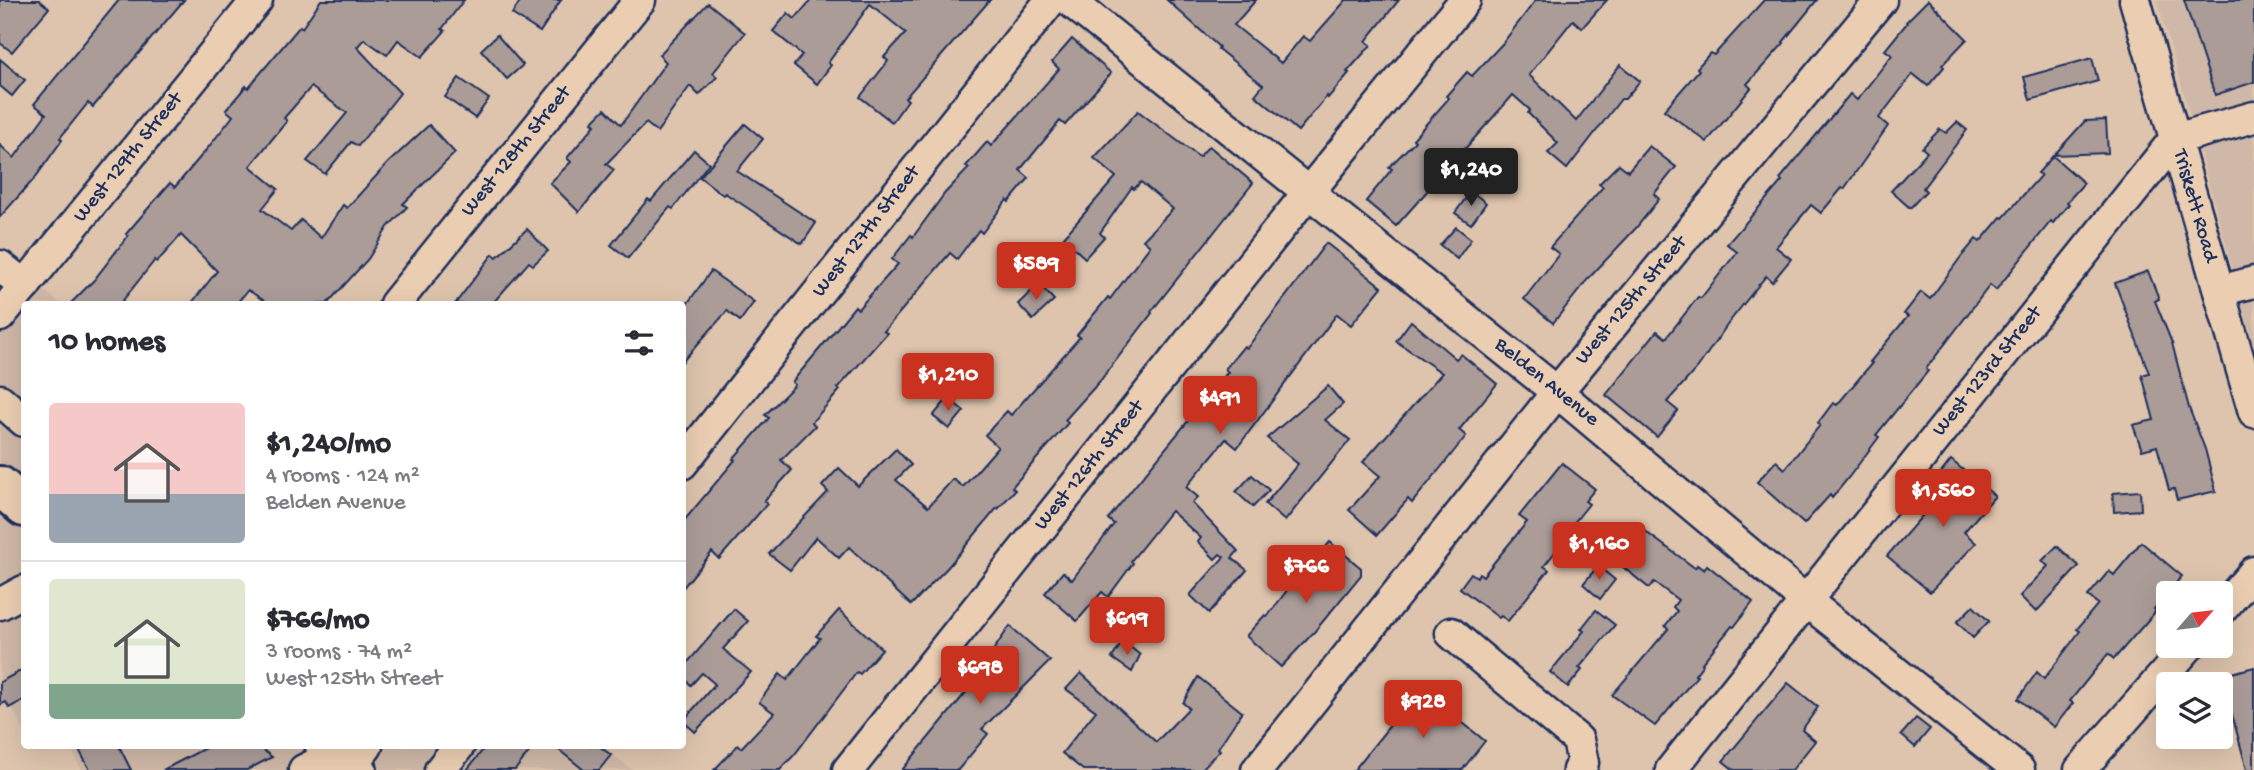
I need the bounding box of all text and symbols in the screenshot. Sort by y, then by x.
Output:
street label: West 128th Street [457,80,579,222]
street label: West 129th Street [69,86,191,228]
street label: Triskett Road [2166,146,2222,267]
pin: $1,240 [1414,148,1528,208]
text: $1,240 [1440,157,1502,184]
street label: West 127th Street [808,159,928,303]
street label: West 125th Street [1571,230,1695,371]
pin: $589 [995,243,1077,302]
text: $589 [1013,251,1059,278]
street label: West 123rd Street [1928,300,2050,442]
icon: filters [620,324,658,362]
text: 10 homes [49,326,165,361]
street label: Belden Avenue [1488,333,1604,434]
pin: $1,210 [891,354,1005,413]
text: $1,210 [918,362,978,389]
pin: $491 [1179,376,1261,436]
text: $491 [1199,385,1241,412]
street label: West 126th Street [1030,394,1152,536]
text: $1,240/mo [266,428,391,463]
icon: home [105,431,189,515]
text: 4 rooms · 124 m² [266,463,420,490]
pin: $1,560 [1886,470,2000,529]
text: $1,560 [1911,478,1975,505]
text: Belden Avenue [266,490,406,517]
pin: $1,160 [1542,522,1656,582]
text: $1,160 [1569,531,1629,558]
pin: $766 [1265,546,1347,605]
text: $766 [1283,554,1329,581]
north arrow [2156,581,2233,658]
map controls [2156,581,2233,749]
pin: $619 [1086,598,1168,657]
text: $766/mo [266,604,370,639]
text: $619 [1106,606,1148,633]
icon: home [105,607,189,691]
text: 3 rooms · 74 m² [266,639,412,666]
pin: $698 [939,646,1021,706]
text: $698 [957,655,1003,682]
text: West 125th Street [266,666,442,693]
button: layers [2156,672,2233,749]
pin: $928 [1382,680,1464,740]
text: $928 [1400,689,1446,716]

